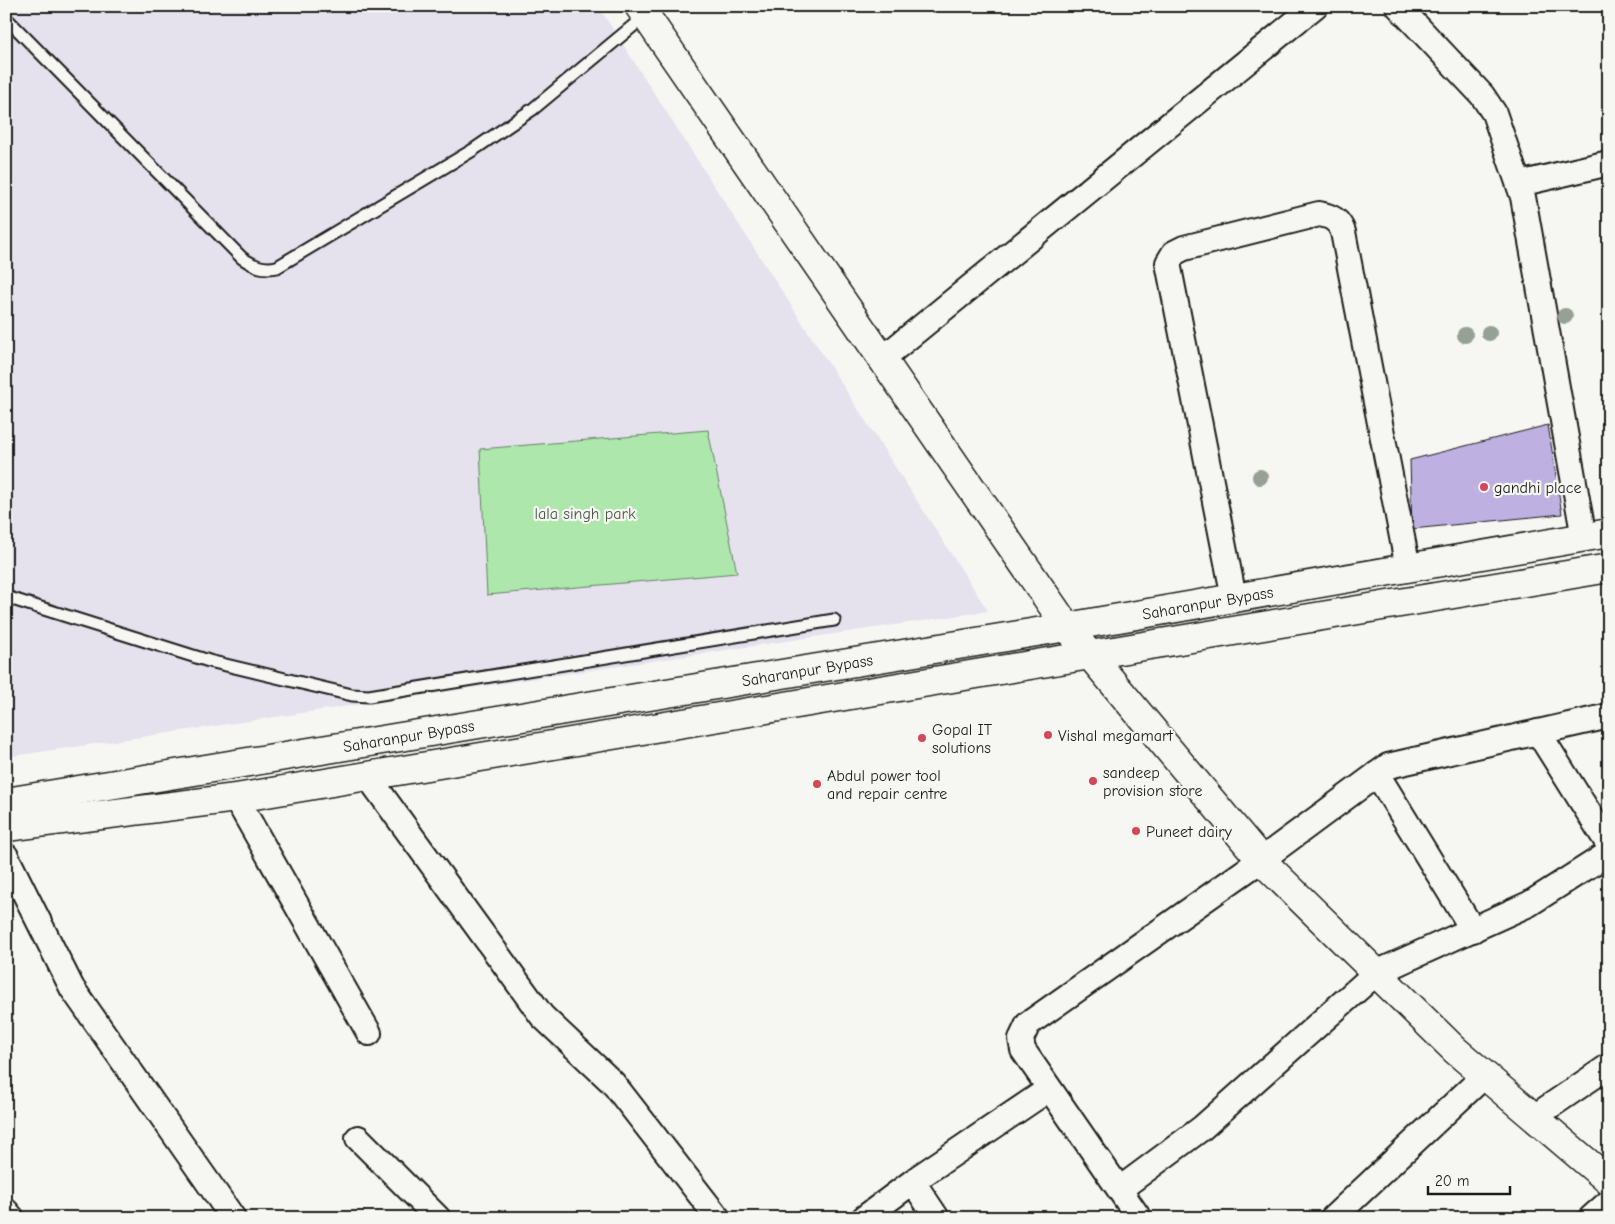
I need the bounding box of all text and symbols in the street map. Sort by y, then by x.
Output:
place label: gandhi place [1494,479,1582,497]
marker: gandhi place [1478,481,1490,493]
park label: lala singh park [534,505,636,523]
street label: Saharanpur Bypass [1141,583,1275,624]
street label: Saharanpur Bypass [740,651,875,691]
street label: Saharanpur Bypass [342,717,476,756]
place label: Gopal IT solutions [932,721,993,757]
place label: Vishal megamart [1058,727,1173,745]
marker: Vishal megamart [1042,729,1054,741]
marker: Gopal IT solutions [916,732,928,744]
place label: sandeep provision store [1103,764,1202,800]
place label: Abdul power tool and repair centre [827,767,947,803]
marker: sandeep provision store [1087,775,1099,787]
marker: Abdul power tool and repair centre [811,778,823,790]
place label: Puneet dairy [1146,823,1233,841]
marker: Puneet dairy [1130,825,1142,837]
scale bar [1428,1164,1510,1196]
text: 20 m [1435,1172,1469,1190]

